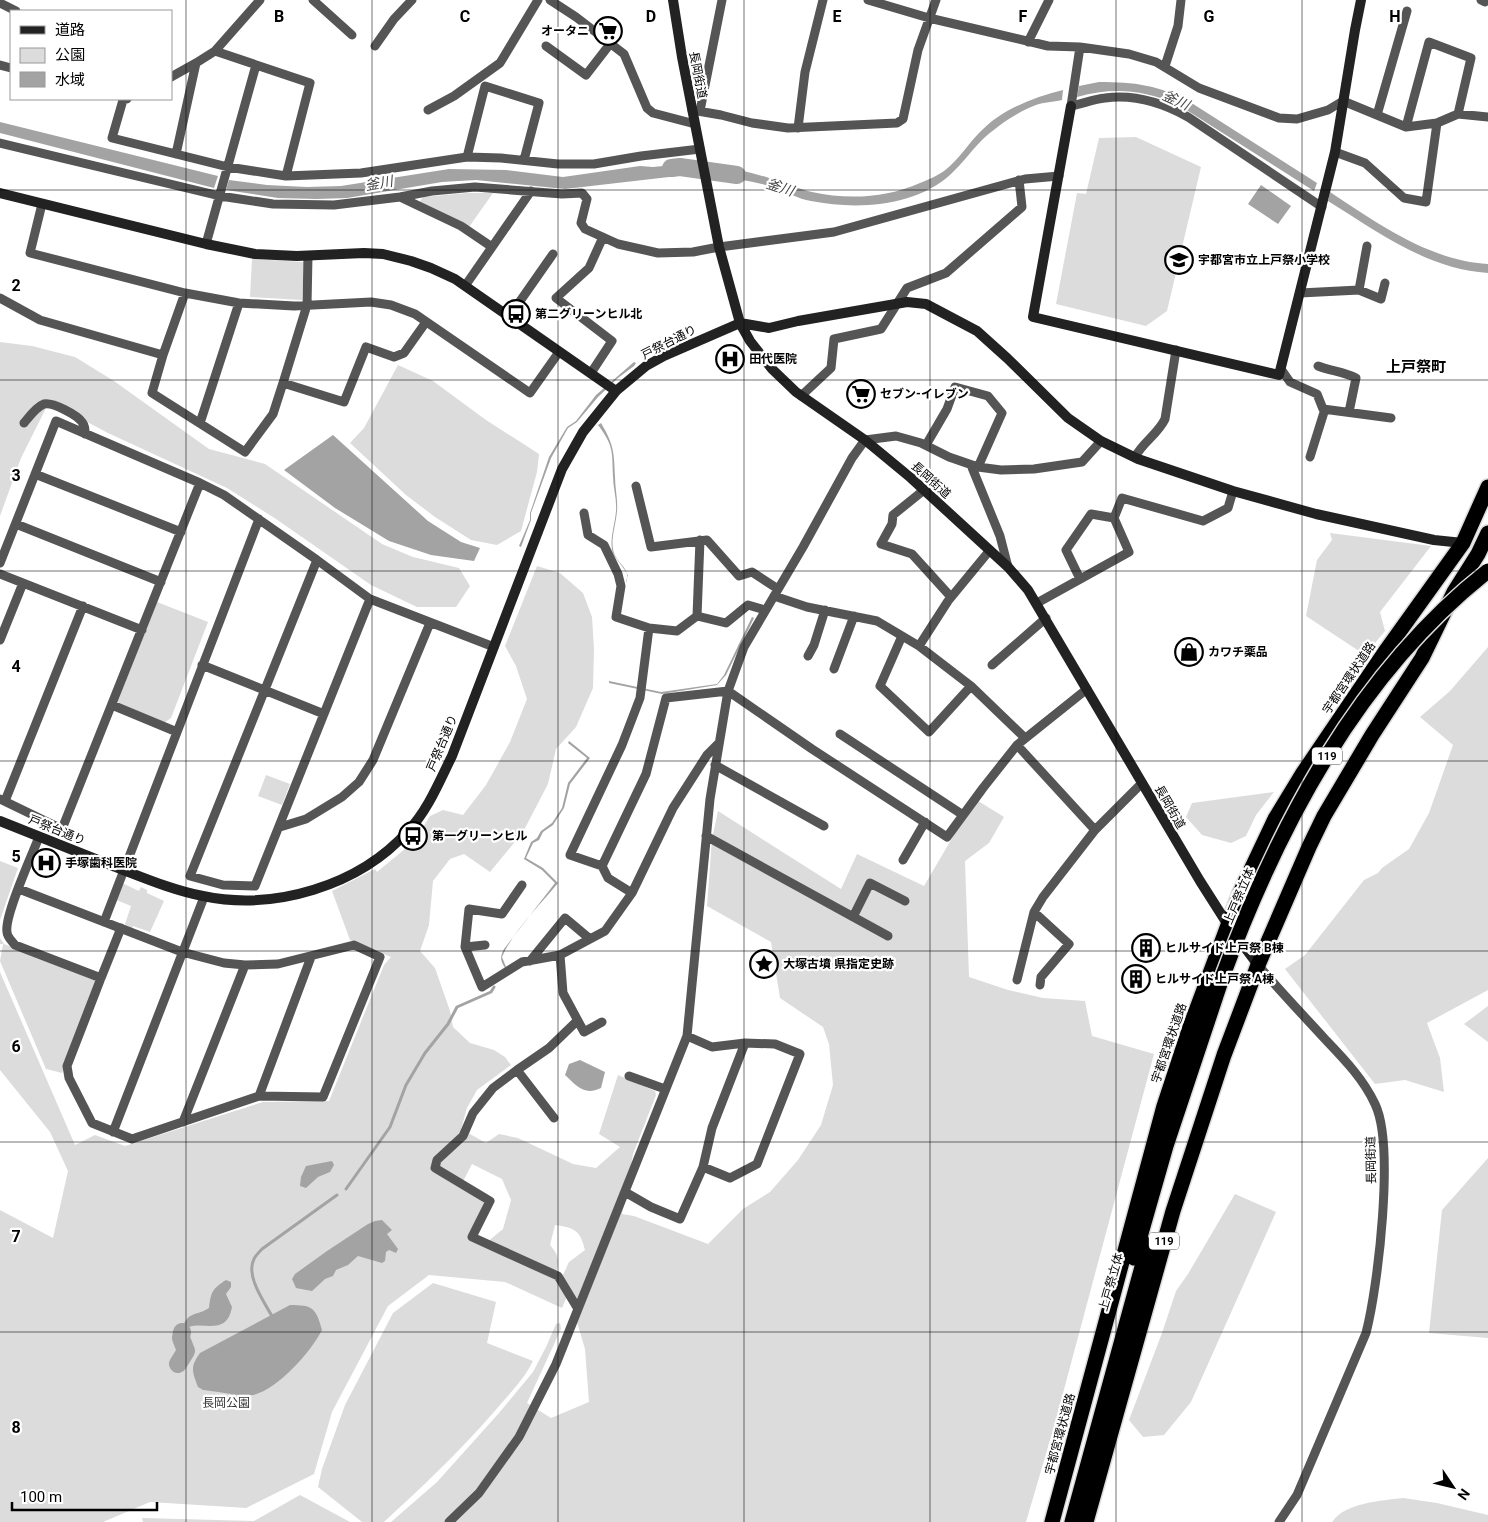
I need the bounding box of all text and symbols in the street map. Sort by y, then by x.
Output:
text: B [274,7,284,26]
text: C [460,7,470,26]
text: D [646,7,656,26]
text: E [833,7,842,26]
text: F [1019,7,1028,26]
text: G [1204,7,1215,26]
text: H [1389,7,1401,26]
legend [10,10,172,100]
supermarket icon: オータニ [593,16,623,46]
text: 道路 [55,21,85,39]
place label: オータニ [541,24,589,38]
text: 公園 [55,46,85,64]
street label: 長岡街道 [687,50,709,100]
text: 水域 [55,71,85,89]
water label: 釜川 [1160,87,1194,114]
water label: 釜川 [364,172,396,193]
water label: 釜川 [764,175,798,200]
school or university icon: 宇都宮市立上戸祭小学校 [1164,245,1194,275]
place label: 宇都宮市立上戸祭小学校 [1198,253,1330,267]
text: 2 [11,276,21,295]
bus stop icon: 第二グリーンヒル北 [501,299,531,329]
place label: 第二グリーンヒル北 [535,307,642,321]
street label: 戸祭台通り [639,322,699,362]
hospital icon: 田代医院 [715,344,745,374]
place label: 田代医院 [749,352,797,366]
district label: 上戸祭町 [1386,358,1446,376]
supermarket icon: セブン-イレブン [846,379,876,409]
place label: セブン-イレブン [880,387,969,401]
street label: 長岡街道 [908,459,954,501]
text: 3 [11,466,21,485]
shop icon: カワチ薬品 [1174,637,1204,667]
street label: 宇都宮環状道路 [1320,639,1378,717]
place label: カワチ薬品 [1208,645,1268,659]
text: 4 [11,657,21,676]
street label: 戸祭台通り [424,713,460,773]
road number: 119 [1312,748,1342,764]
street label: 長岡街道 [1152,783,1188,831]
street label: 戸祭台通り [27,812,87,848]
bus stop icon: 第一グリーンヒル [398,821,428,851]
place label: 第一グリーンヒル [432,829,527,843]
text: 5 [11,847,21,866]
hospital icon: 手塚歯科医院 [31,848,61,878]
place label: 手塚歯科医院 [65,856,137,870]
street label: 上戸祭立体 [1221,866,1257,926]
building icon: ヒルサイド上戸祭 B棟 [1131,933,1161,963]
place label: ヒルサイド上戸祭 B棟 [1165,941,1284,955]
place icon: 大塚古墳 県指定史跡 [749,949,779,979]
place label: 大塚古墳 県指定史跡 [783,957,894,971]
building icon: ヒルサイド上戸祭 A棟 [1121,964,1151,994]
place label: ヒルサイド上戸祭 A棟 [1155,972,1274,986]
street label: 宇都宮環状道路 [1149,1001,1189,1085]
text: 6 [11,1037,21,1056]
street label: 長岡街道 [1364,1136,1378,1184]
text: 7 [11,1227,21,1246]
road number: 119 [1149,1232,1179,1250]
street label: 上戸祭立体 [1096,1251,1126,1313]
street label: 宇都宮環状道路 [1042,1392,1078,1476]
park label: 長岡公園 [202,1396,250,1410]
text: 8 [11,1418,21,1437]
north arrow [1428,1462,1478,1512]
scale bar [12,1480,158,1512]
text: N [1454,1486,1473,1503]
text: 100 m [20,1488,62,1506]

